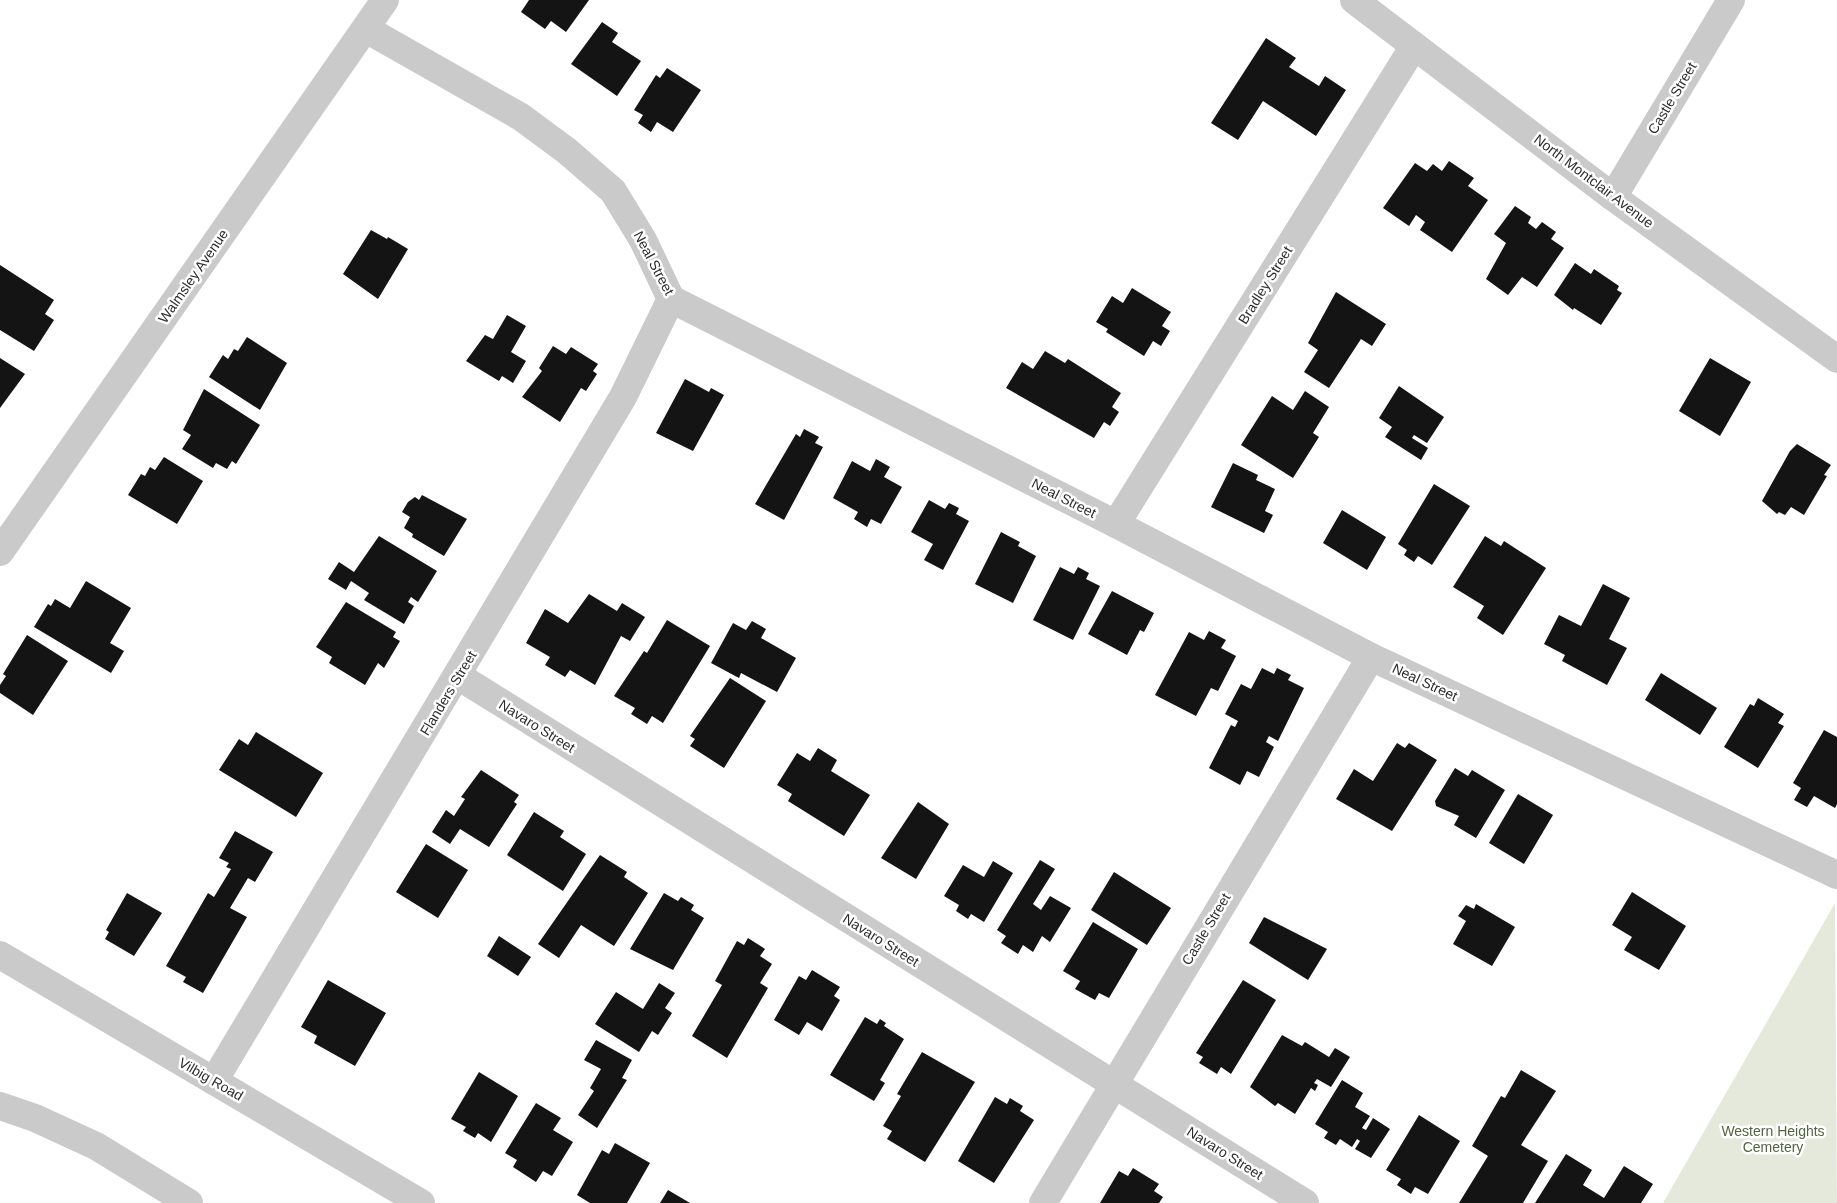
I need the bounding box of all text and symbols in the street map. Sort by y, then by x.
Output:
street label: Castle Street [1644,59,1700,137]
street label: North Montclair Avenue [1531,131,1657,231]
street label: Walmsley Avenue [155,226,231,326]
street label: Neal Street [630,228,678,298]
street label: Bradley Street [1235,243,1295,327]
street label: Neal Street [1029,475,1099,521]
street label: Flanders Street [416,648,480,738]
street label: Neal Street [1390,660,1460,704]
street label: Navaro Street [496,696,578,756]
street label: Castle Street [1178,890,1234,968]
street label: Navaro Street [840,910,922,970]
street label: Vilbig Road [176,1054,246,1104]
street label: Navaro Street [1184,1123,1266,1183]
park label: Western Heights Cemetery [1721,1123,1825,1155]

